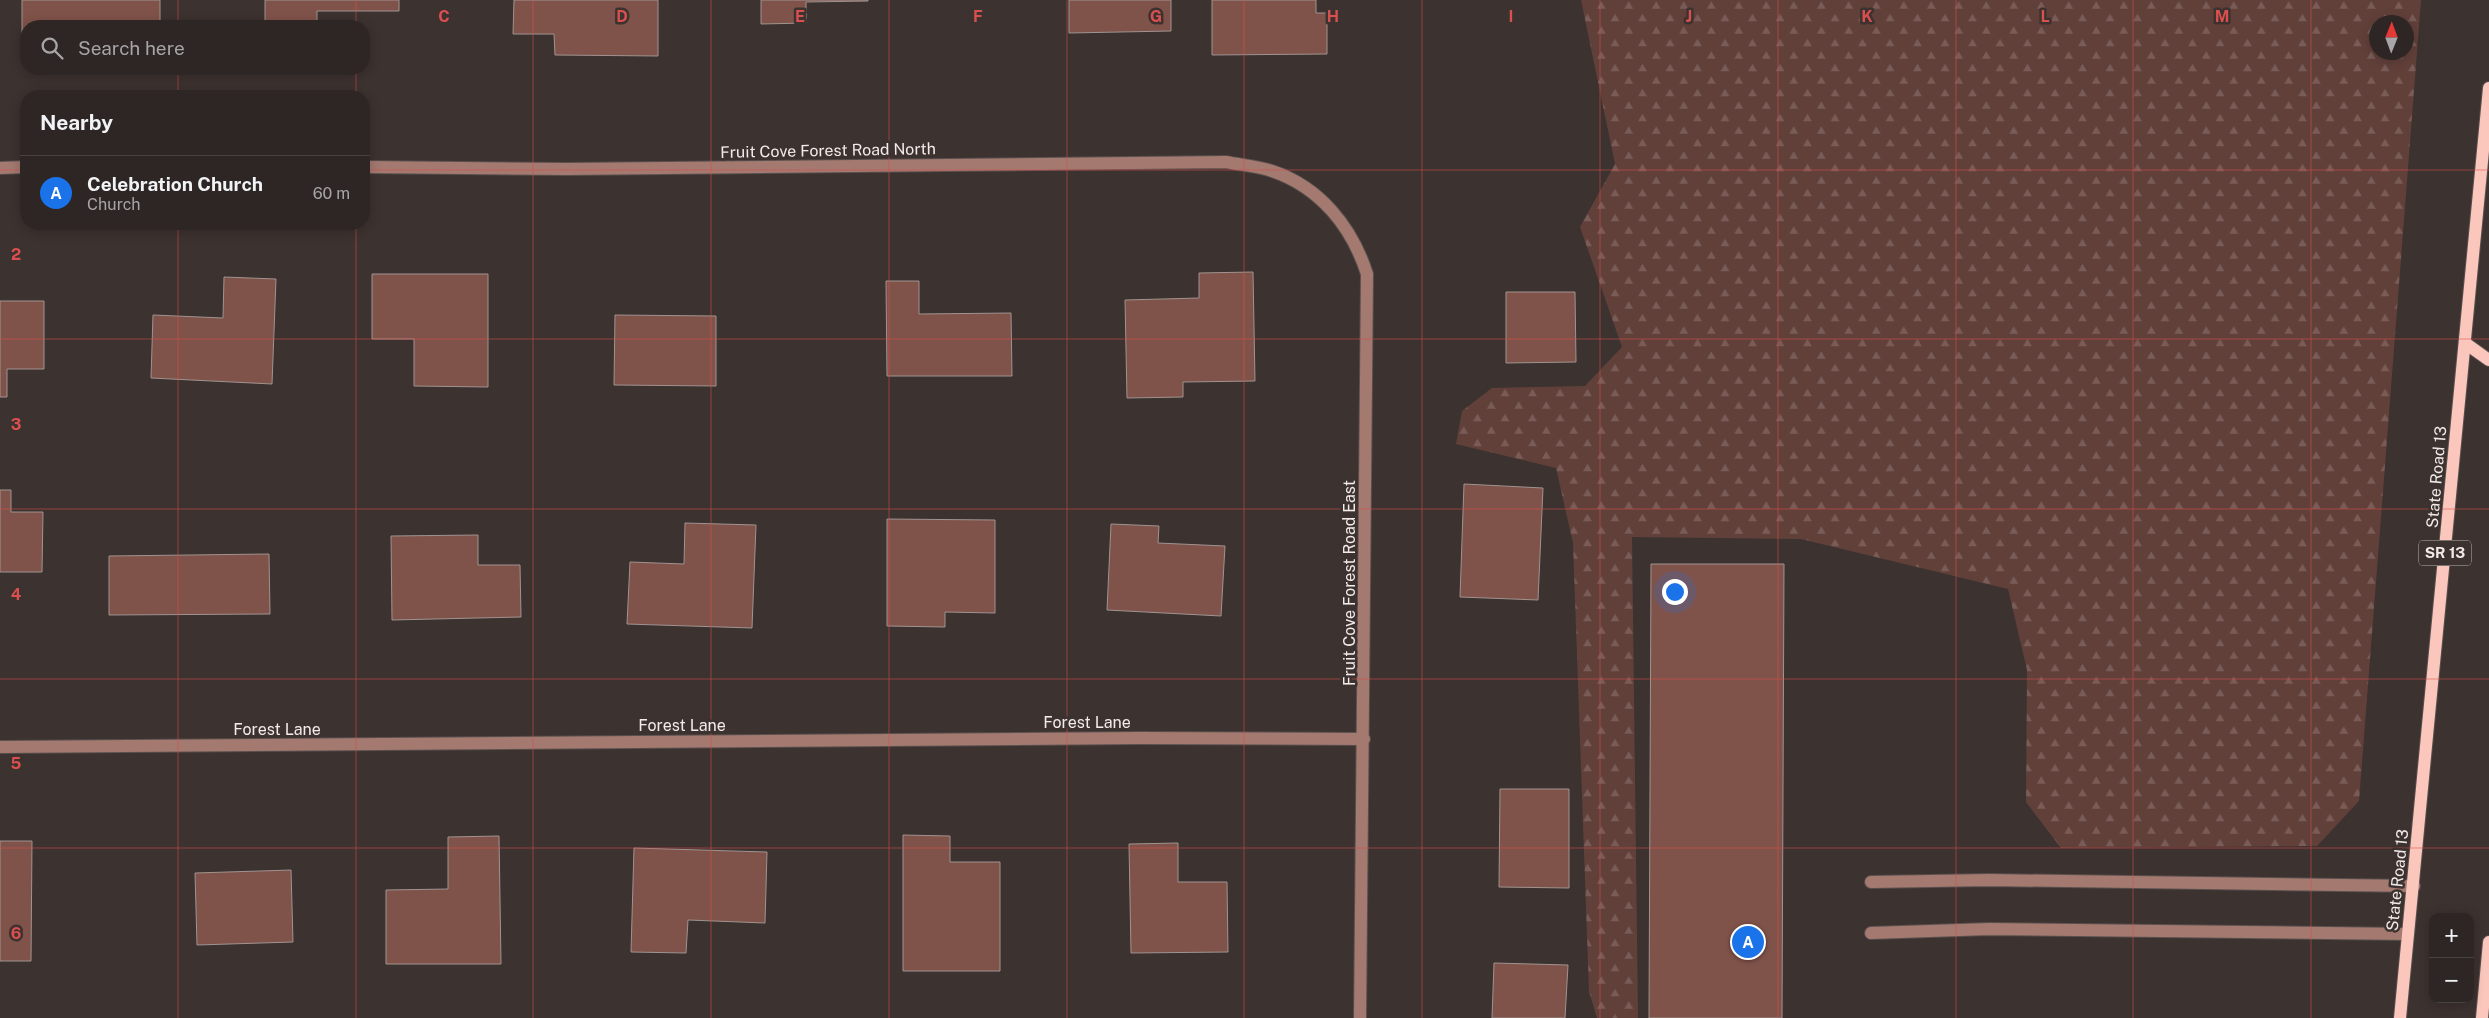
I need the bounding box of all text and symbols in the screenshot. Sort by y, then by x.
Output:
text: C [438,7,450,26]
text: D [616,7,628,26]
text: E [795,7,805,26]
text: F [973,7,983,26]
text: G [1150,7,1162,26]
text: H [1327,7,1339,26]
text: I [1509,7,1513,26]
text: J [1686,7,1692,26]
text: K [1861,7,1873,26]
text: L [2040,7,2050,26]
text: M [2215,7,2229,26]
north arrow [2369,15,2414,60]
search box [20,20,370,75]
icon: search [38,34,66,62]
text: Search here [78,37,185,59]
text: Nearby [40,110,113,135]
street label: Fruit Cove Forest Road North [720,139,936,162]
text: Celebration Church [87,173,263,195]
text: A [50,184,62,203]
text: 60 m [313,184,350,203]
text: Church [87,195,141,214]
text: 2 [11,245,21,264]
text: 3 [11,415,21,434]
street label: State Road 13 [2423,425,2450,529]
street label: Fruit Cove Forest Road East [1340,480,1359,686]
road number: SR 13 [2419,540,2471,566]
your location [1662,579,1688,605]
text: 4 [11,585,22,604]
street label: Forest Lane [1043,713,1131,732]
street label: Forest Lane [638,716,726,735]
street label: Forest Lane [233,720,321,739]
text: 5 [11,754,22,773]
street label: State Road 13 [2383,828,2412,932]
map controls [2429,913,2474,1003]
button: + [2429,913,2474,958]
pin: A [1732,923,1764,961]
text: 6 [11,924,21,943]
button: − [2429,958,2474,1003]

